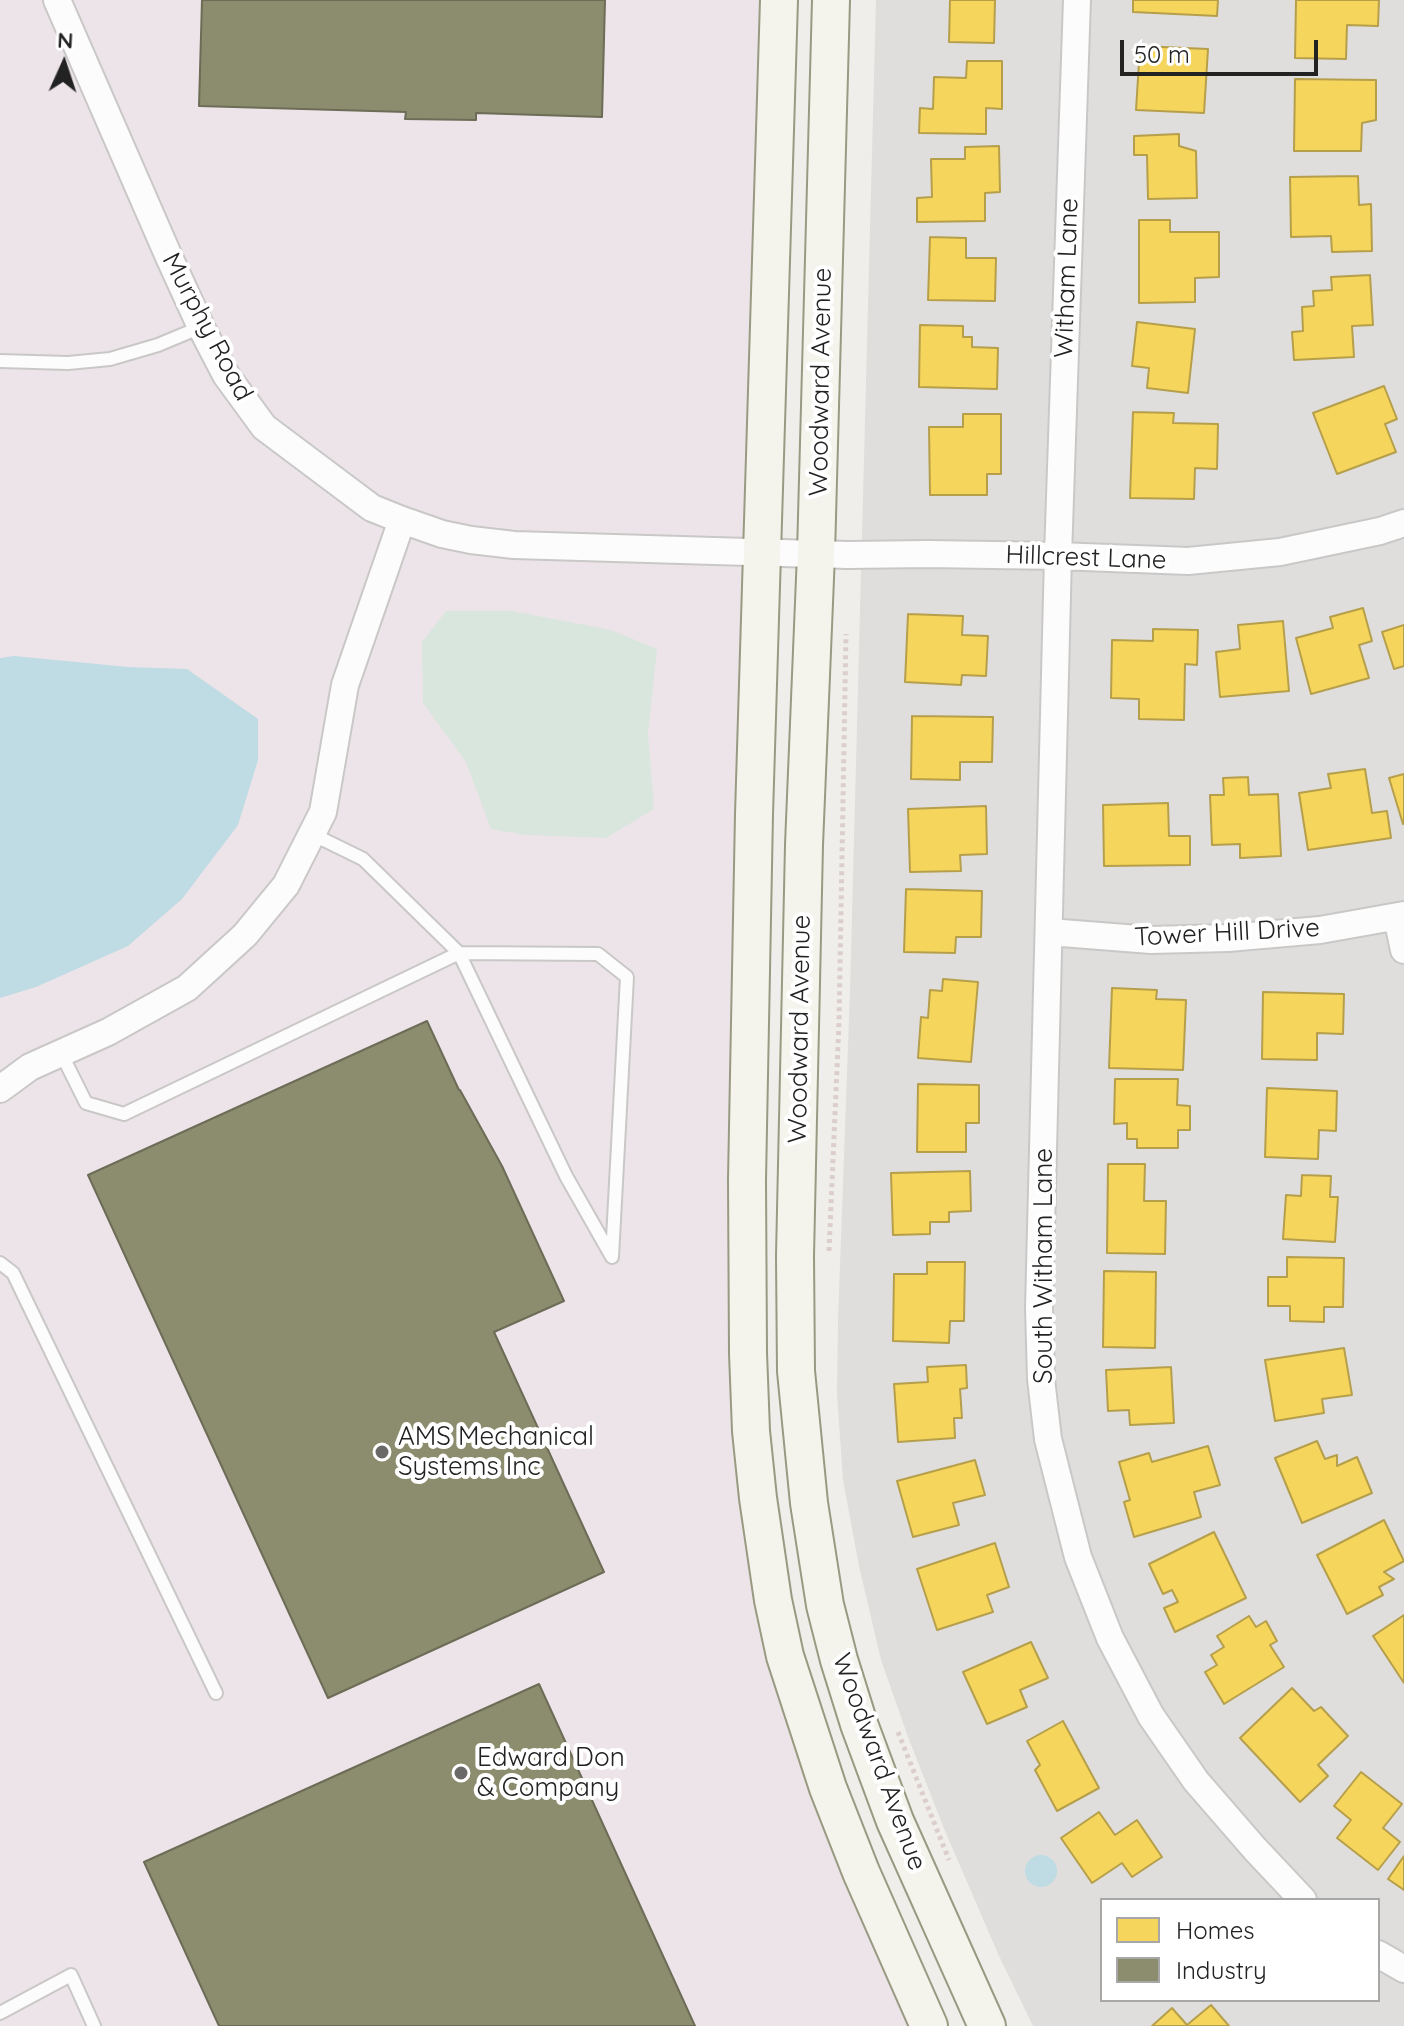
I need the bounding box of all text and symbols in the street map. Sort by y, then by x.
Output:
north arrow [24,24,104,104]
scale bar [1124,24,1322,74]
text: N [56,26,74,54]
text: 50 m [1134,39,1190,69]
street label: Witham Lane [1049,197,1085,359]
street label: Murphy Road [155,248,259,406]
street label: Woodward Avenue [803,267,839,497]
street label: Hillcrest Lane [1005,540,1167,576]
street label: Tower Hill Drive [1134,913,1320,953]
street label: Woodward Avenue [782,914,818,1144]
street label: South Witham Lane [1028,1148,1060,1384]
place label: AMS Mechanical Systems Inc [398,1421,594,1482]
marker: AMS Mechanical Systems Inc [373,1443,391,1461]
street label: Woodward Avenue [825,1649,933,1875]
place label: Edward Don & Company [477,1742,625,1804]
marker: Edward Don & Company [452,1764,470,1782]
legend [1100,1898,1380,2002]
text: Homes [1176,1915,1254,1945]
text: Industry [1176,1955,1267,1985]

